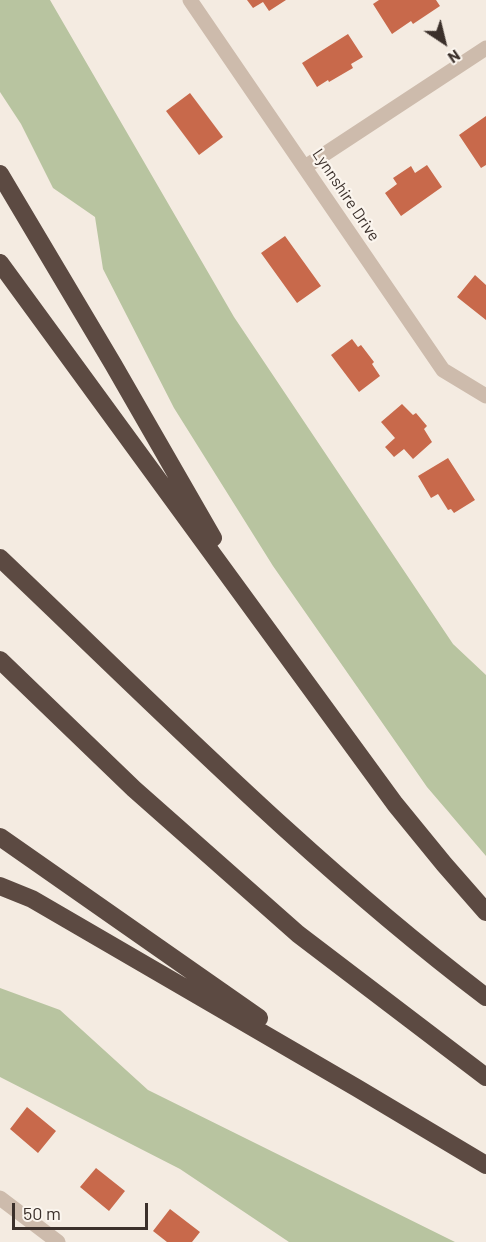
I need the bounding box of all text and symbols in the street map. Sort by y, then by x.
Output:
north arrow [414,12,474,72]
text: N [445,46,464,68]
street label: Lynnshire Drive [308,145,384,245]
scale bar [15,1191,152,1229]
text: 50 m [23,1202,61,1224]

